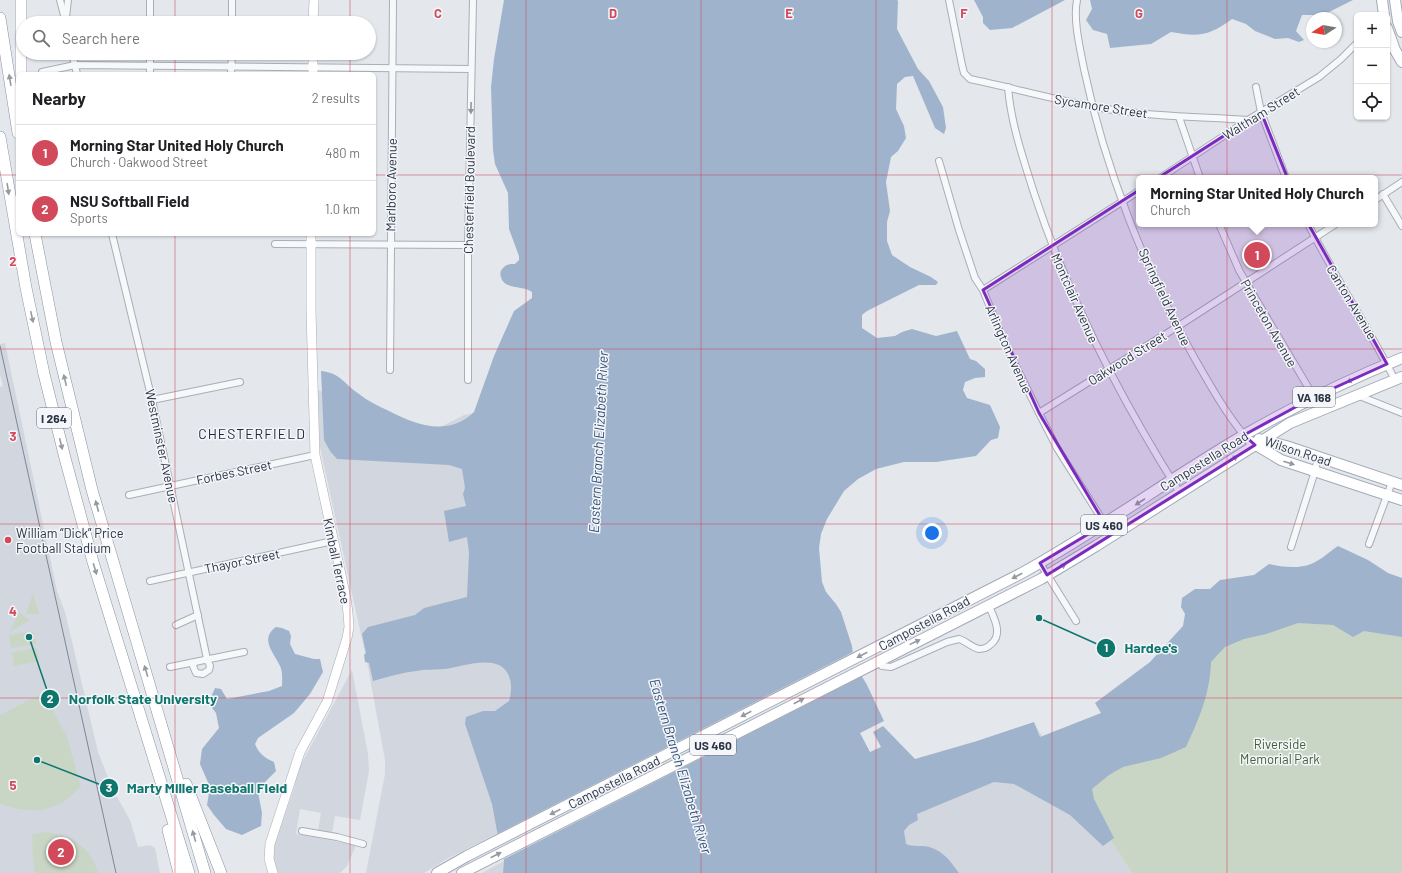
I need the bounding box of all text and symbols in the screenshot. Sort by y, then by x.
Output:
text: C [434,5,442,21]
text: D [609,5,617,21]
text: E [785,5,793,21]
text: F [960,5,968,21]
text: G [1135,5,1143,21]
north arrow [1306,12,1342,48]
map controls [1354,12,1390,120]
button: + [1354,12,1390,48]
search box [16,16,376,60]
icon: search [30,27,52,49]
text: Search here [62,29,140,47]
button: − [1354,48,1390,84]
one-way arrow [7,74,13,86]
street label: Waltham Street [1220,83,1302,143]
button: locate [1354,84,1390,120]
text: Nearby [32,88,86,108]
text: 2 results [312,90,360,106]
street label: Sycamore Street [1053,91,1149,121]
one-way arrow [467,102,474,114]
street label: Chesterfield Boulevard [460,126,478,254]
text: Morning Star United Holy Church [70,136,284,154]
street label: Marlboro Avenue [382,138,400,232]
text: 1 [43,145,47,161]
text: 480 m [325,145,360,161]
text: Church · Oakwood Street [70,154,208,170]
popup [1136,175,1378,227]
one-way arrow [6,183,12,195]
text: Morning Star United Holy Church [1150,184,1364,202]
text: NSU Softball Field [70,192,189,210]
text: 2 [41,201,49,217]
text: 1.0 km [325,201,360,217]
text: Church [1150,202,1190,218]
text: Sports [70,210,108,226]
pin: 1 [1244,240,1270,270]
street label: Springfield Avenue [1135,246,1195,348]
street label: Montclair Avenue [1048,251,1102,345]
text: 2 [9,253,17,269]
street label: Canton Avenue [1324,262,1381,342]
street label: Princeton Avenue [1237,276,1301,370]
street label: Arlington Avenue [982,302,1036,396]
one-way arrow [29,311,35,323]
street label: Oakwood Street [1085,327,1169,389]
water label: Eastern Branch Elizabeth River [585,350,611,533]
one-way arrow [61,373,67,386]
one-way arrow [1346,377,1357,383]
road number: VA 168 [1293,387,1335,407]
street label: Westminster Avenue [142,388,182,504]
road number: I 264 [37,408,71,428]
district label: CHESTERFIELD [198,425,306,442]
street label: Campostella Road [1157,427,1251,495]
text: 3 [9,428,17,444]
street label: Wilson Road [1263,433,1333,469]
one-way arrow [58,438,64,450]
one-way arrow [1227,455,1239,462]
street label: Forbes Street [195,456,273,488]
one-way arrow [1283,460,1295,466]
one-way arrow [1134,498,1146,505]
one-way arrow [94,499,100,511]
road number: US 460 [1081,515,1127,535]
street label: Kimball Terrace [320,517,354,606]
your location [922,523,942,543]
place label: William “Dick” Price Football Stadium [16,525,124,556]
marker: William “Dick” Price Football Stadium [3,535,13,545]
street label: Thayor Street [203,545,281,577]
one-way arrow [92,563,98,575]
one-way arrow [1056,564,1067,571]
one-way arrow [1011,573,1023,579]
street label: Campostella Road [876,592,972,654]
text: 4 [9,603,17,619]
callout: Hardee's [1096,635,1185,661]
one-way arrow [910,639,921,645]
text: Hardee's [1124,639,1178,656]
text: 1 [1104,640,1108,654]
one-way arrow [856,652,868,659]
one-way arrow [143,664,149,676]
water label: Eastern Branch Elizabeth River [646,676,716,857]
callout: Norfolk State University [40,686,225,712]
text: Norfolk State University [69,690,217,707]
text: 2 [47,691,54,705]
one-way arrow [793,698,805,704]
one-way arrow [740,711,752,718]
road number: US 460 [690,735,736,755]
park label: Riverside Memorial Park [1240,736,1320,767]
street label: Campostella Road [565,752,663,812]
callout: Marty Miller Baseball Field [99,775,295,801]
text: 5 [9,777,17,793]
text: Marty Miller Baseball Field [127,779,287,796]
text: 3 [106,780,112,794]
one-way arrow [550,808,561,815]
one-way arrow [191,829,197,841]
pin: 2 [48,837,74,867]
one-way arrow [491,852,502,858]

